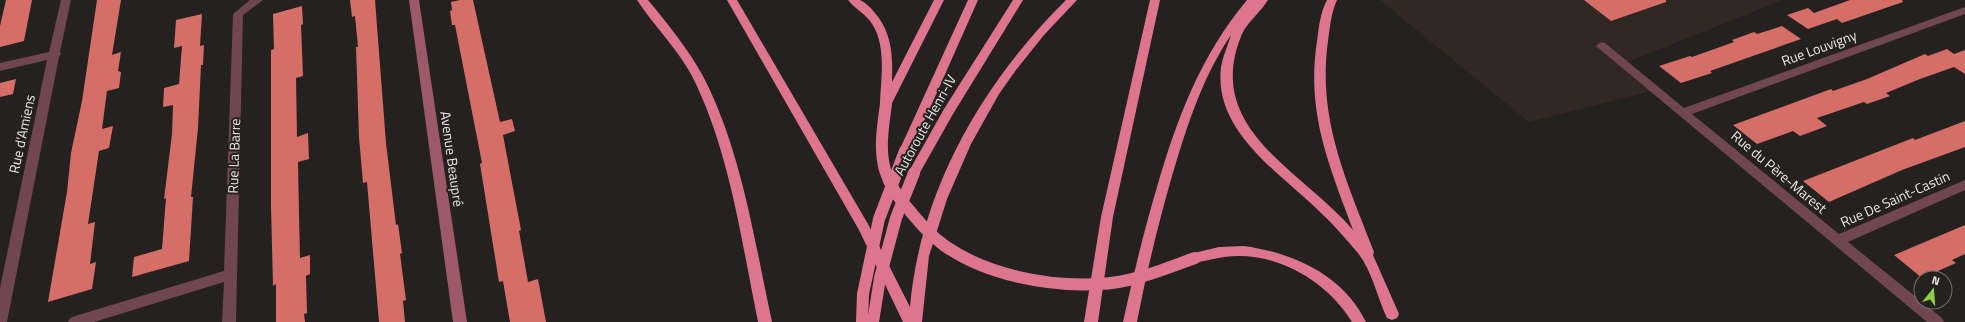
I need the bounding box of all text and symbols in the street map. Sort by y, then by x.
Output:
street label: Rue Louvigny [1778,24,1860,71]
street label: Autoroute Henri-IV [888,71,961,179]
street label: Rue d'Amiens [3,93,40,175]
street label: Avenue Beaupré [435,110,470,208]
street label: Rue La Barre [222,118,245,194]
street label: Rue du Père-Marest [1727,125,1832,218]
street label: Rue De Saint-Castin [1837,165,1953,232]
north arrow [1913,270,1953,310]
text: N [1930,272,1942,289]

